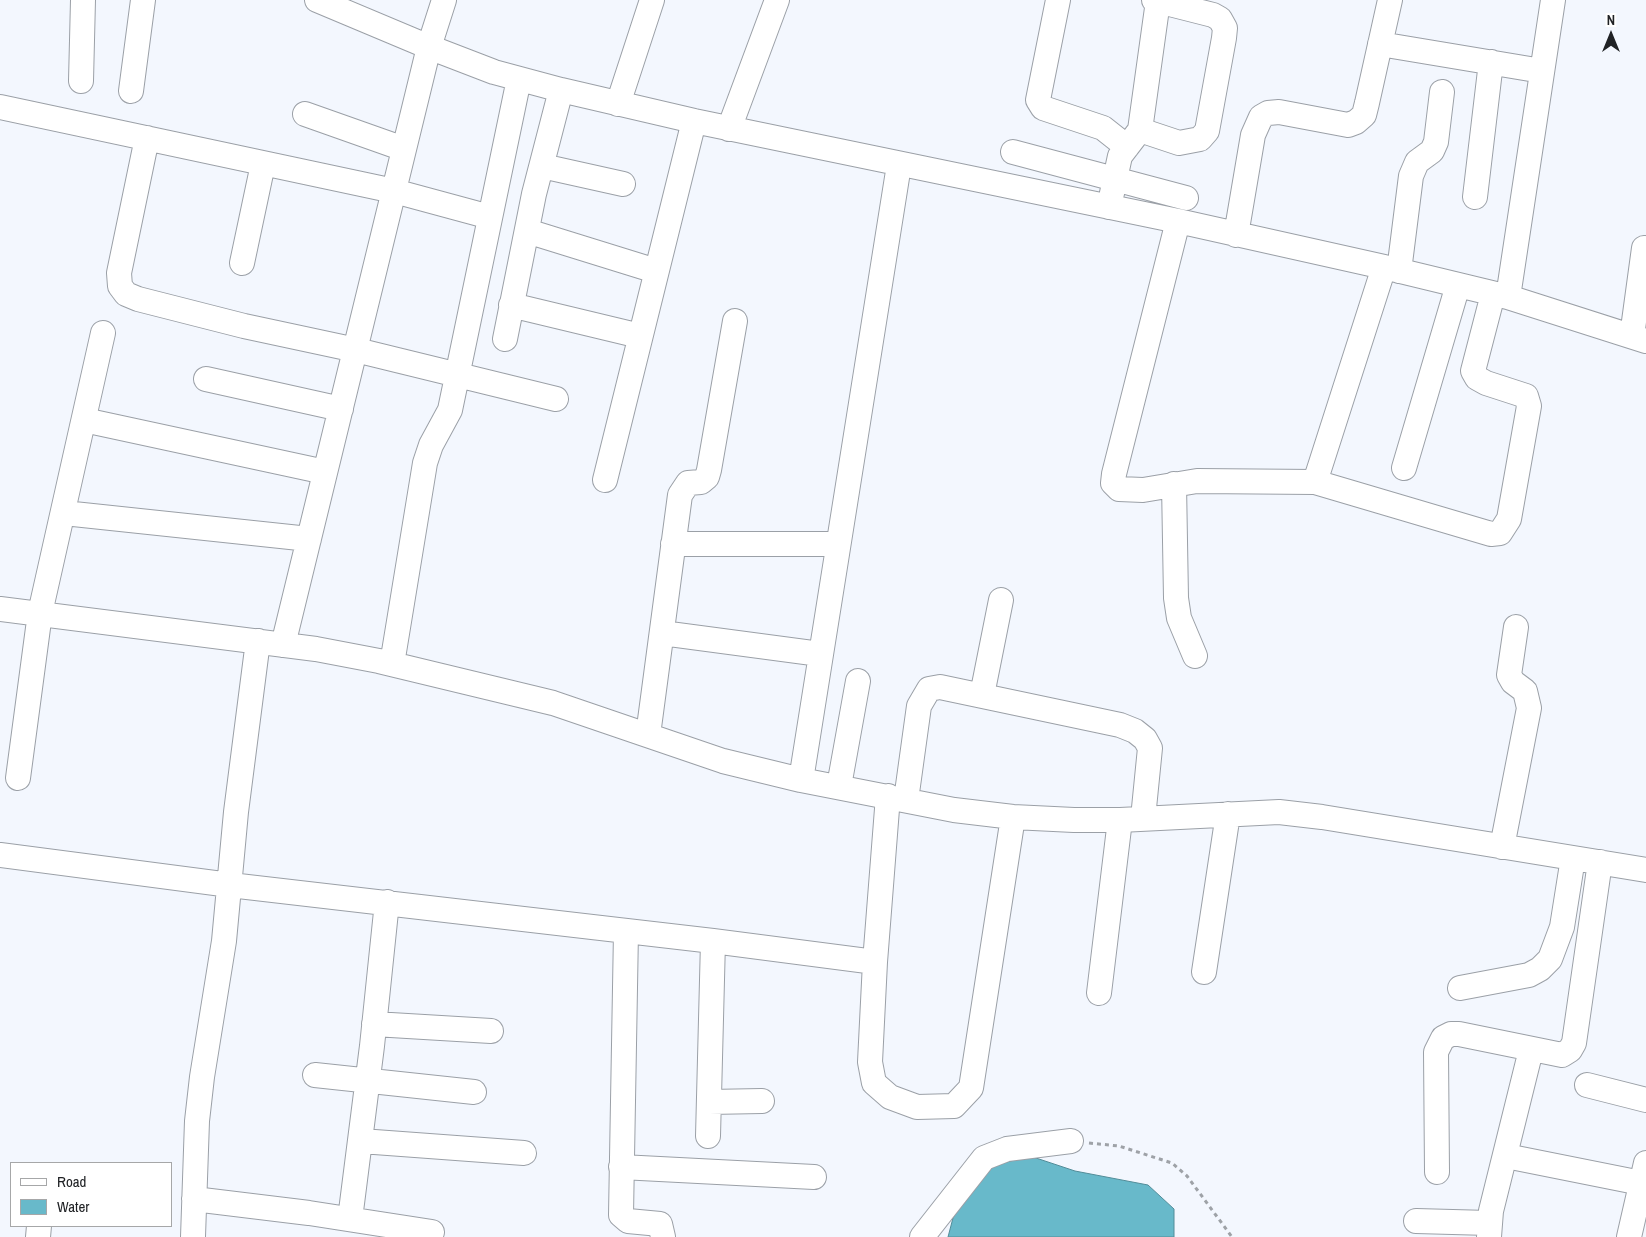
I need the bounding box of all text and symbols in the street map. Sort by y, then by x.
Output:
north arrow [1586,10,1636,60]
text: N [1607,11,1615,29]
legend [10,1162,172,1227]
text: Road [57,1171,86,1192]
text: Water [57,1196,89,1217]

